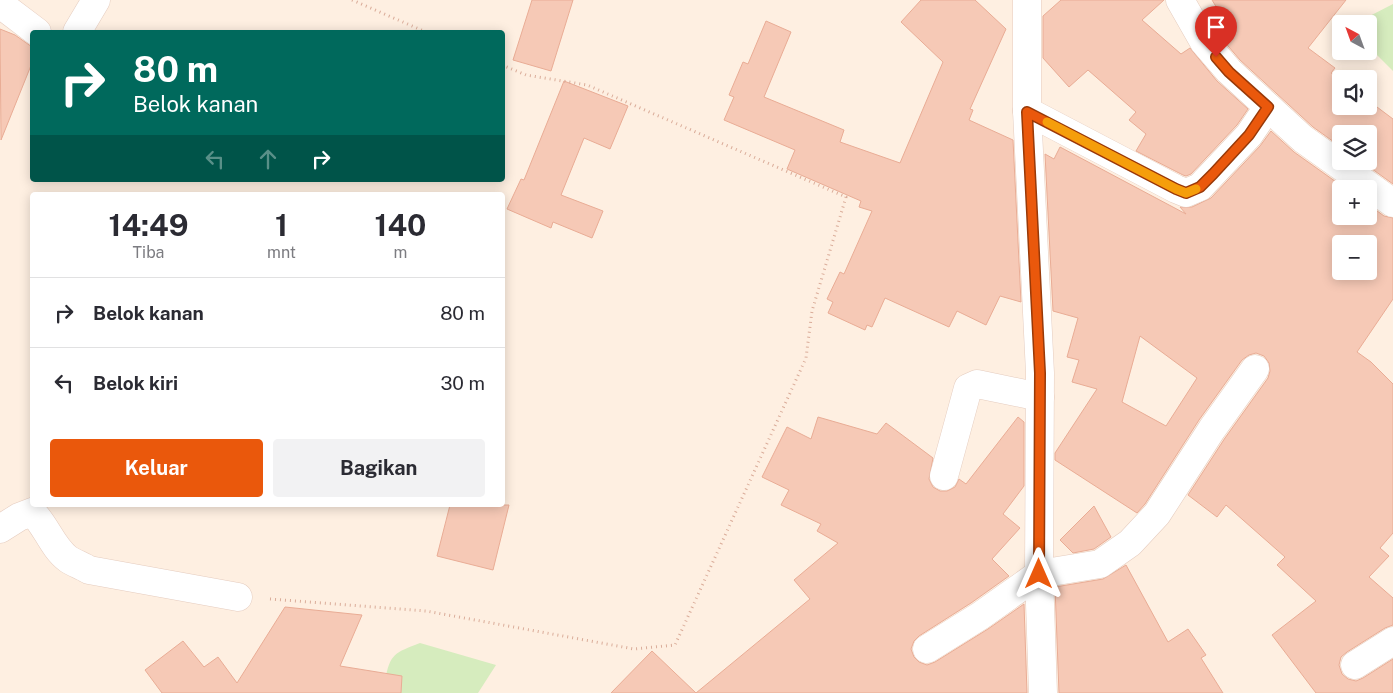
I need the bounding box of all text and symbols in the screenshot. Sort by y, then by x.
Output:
pin [1195,6,1237,57]
icon: arrive [1202,13,1230,41]
north arrow [1332,15,1378,60]
map controls [1332,15,1377,280]
text: 80 m [133,49,218,90]
icon: right [50,50,115,115]
button: sound [1332,70,1377,115]
text: Belok kanan [133,91,258,117]
button: layers [1332,125,1377,170]
icon: left [201,145,229,173]
icon: ahead [254,145,282,173]
icon: right [307,145,335,173]
button: + [1332,180,1377,225]
text: 14:49 [109,207,189,243]
text: 1 [275,207,288,243]
text: 140 [375,207,426,243]
button: − [1332,235,1377,280]
text: Tiba [133,243,164,262]
text: mnt [267,243,296,262]
text: m [394,243,407,262]
icon: right [50,299,78,327]
text: Belok kanan [93,302,204,324]
text: 80 m [440,302,485,324]
icon: left [50,369,78,397]
text: Belok kiri [93,372,178,394]
text: 30 m [440,372,485,394]
button: Keluar [50,439,263,497]
button: Bagikan [273,439,485,497]
position arrow [1012,547,1064,599]

